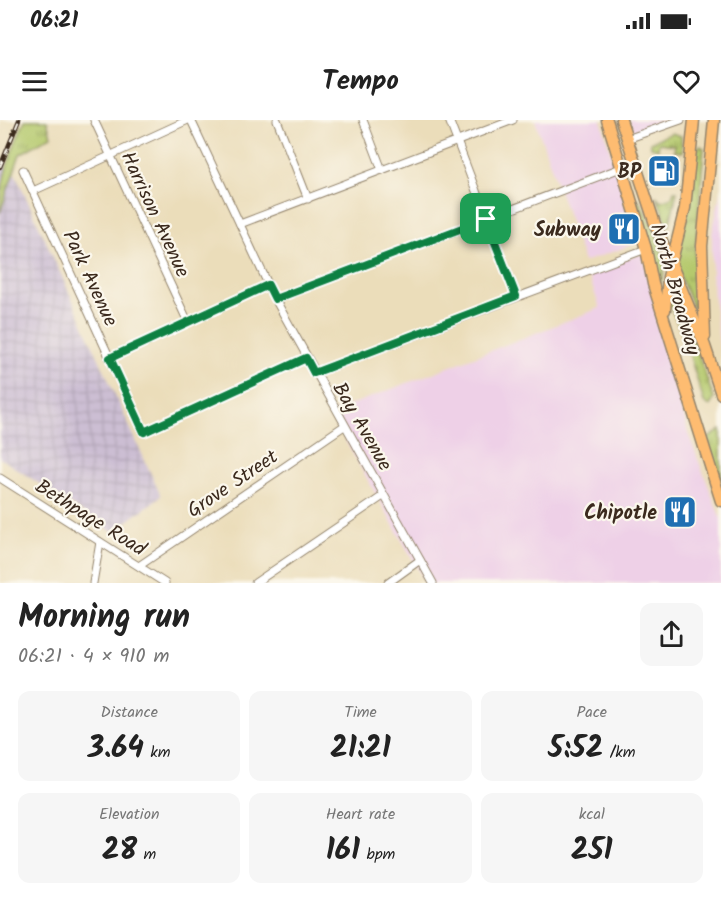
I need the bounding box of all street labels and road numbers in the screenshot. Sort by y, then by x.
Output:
street label: Harrison Avenue [111,146,197,283]
street label: North Broadway [640,220,708,360]
street label: Park Avenue [53,225,125,332]
street label: Bay Avenue [323,376,400,478]
street label: Grove Street [181,442,285,527]
street label: Bethpage Road [28,472,153,566]

